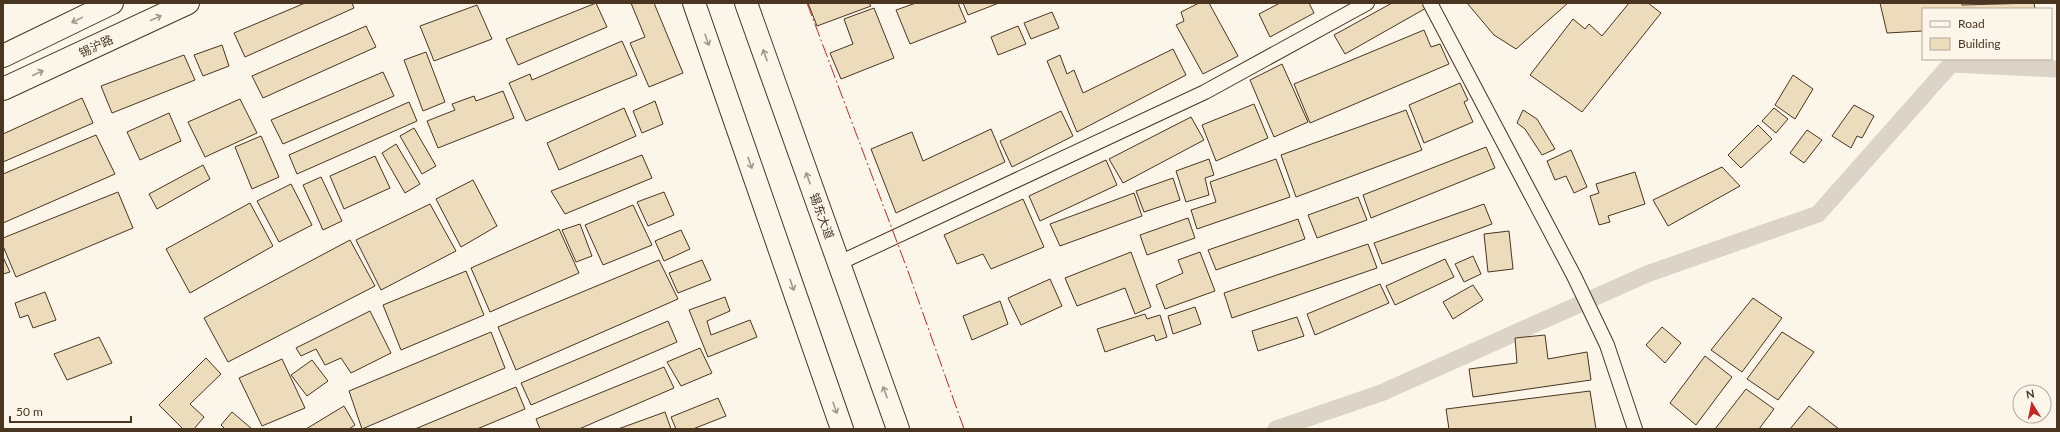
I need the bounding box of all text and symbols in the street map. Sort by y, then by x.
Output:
legend [1922,8,2052,60]
one-way arrow [150,14,162,21]
text: Road [1958,16,1985,31]
one-way arrow [71,17,83,24]
street label: 锡沪路 [77,32,115,60]
one-way arrow [704,33,711,46]
text: Building [1958,36,2001,51]
one-way arrow [760,49,768,61]
one-way arrow [32,69,44,76]
one-way arrow [746,156,754,168]
one-way arrow [804,172,812,184]
street label: 锡东大道 [807,191,837,241]
one-way arrow [789,279,797,291]
north arrow [2012,384,2052,424]
one-way arrow [880,387,888,399]
text: N [2025,387,2035,401]
scale bar [10,398,131,424]
one-way arrow [832,402,839,415]
text: 50 m [16,404,43,419]

